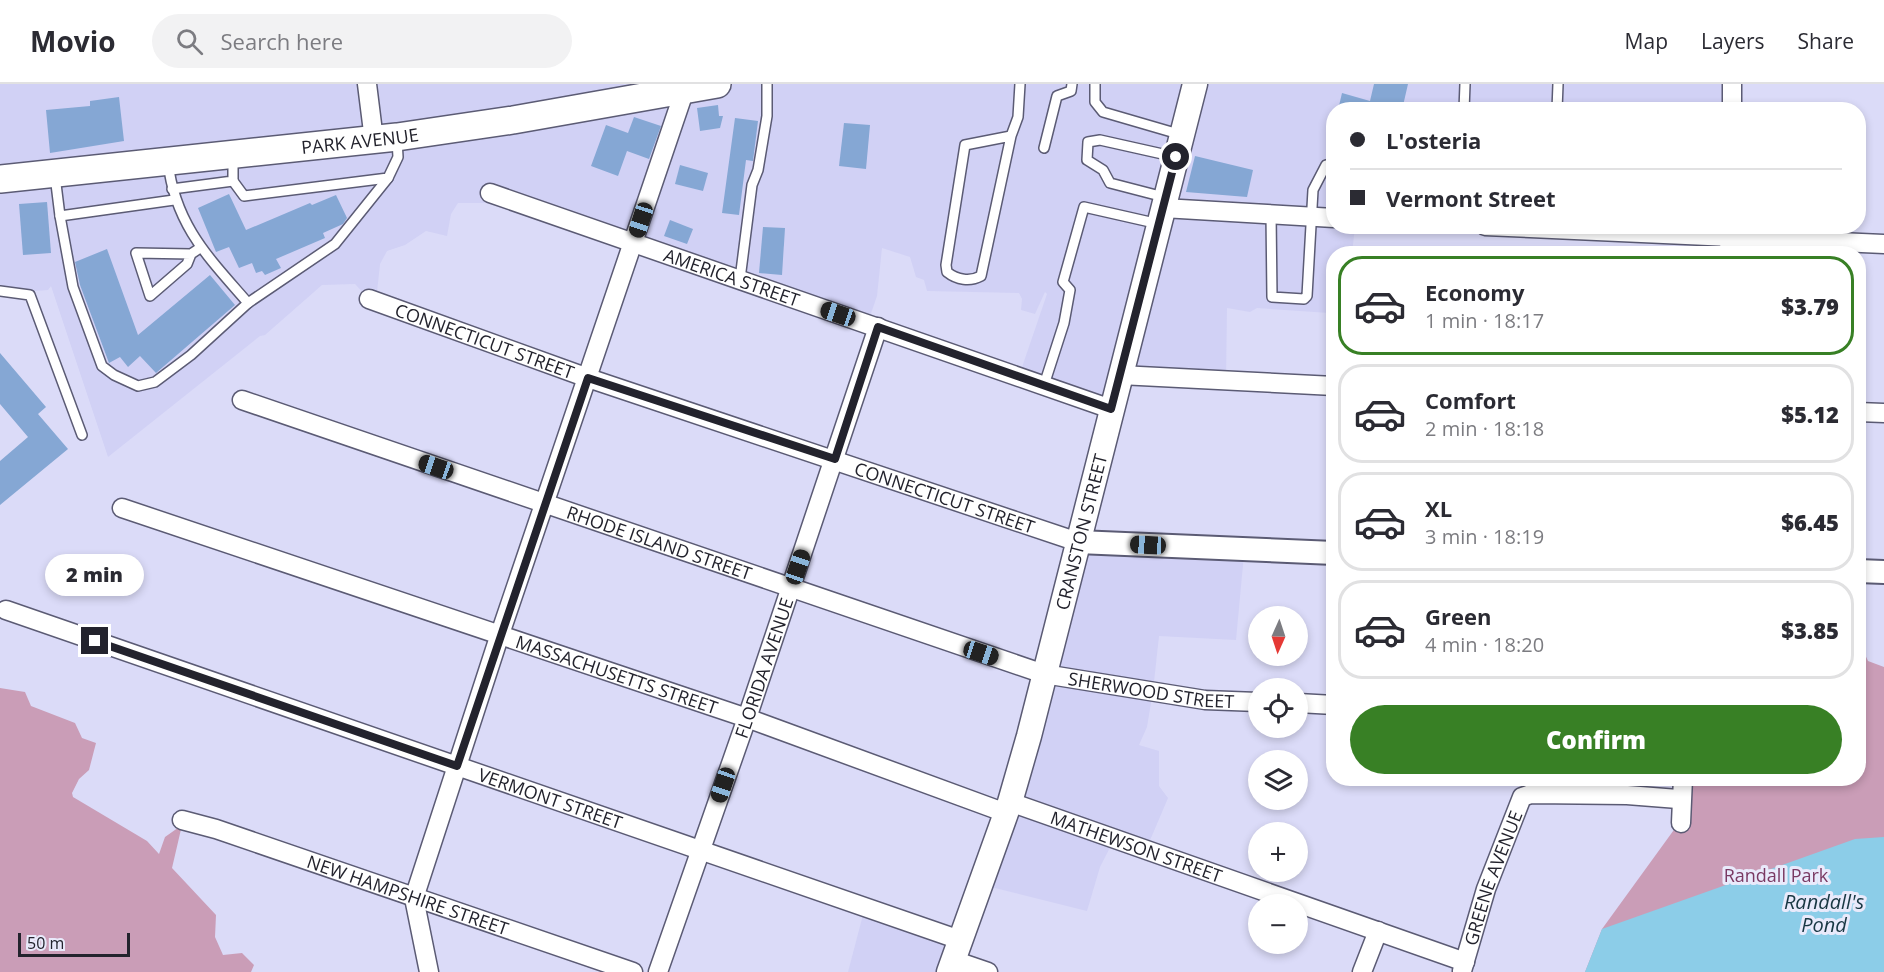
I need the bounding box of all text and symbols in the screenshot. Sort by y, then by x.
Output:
search box [152,14,572,68]
text: Movio [30,22,116,60]
icon: search [173,25,206,58]
text: Search here [221,26,343,56]
text: Map [1625,27,1668,55]
text: Layers [1701,27,1765,55]
text: Share [1798,27,1854,55]
street label: PARK AVENUE [300,122,420,159]
text: L'osteria [1386,125,1481,155]
route start [1162,143,1189,170]
text: Vermont Street [1386,183,1555,213]
car [627,200,655,240]
street label: AMERICA STREET [661,242,803,312]
text: Economy [1425,277,1524,307]
icon: car [1353,279,1407,333]
text: $3.79 [1781,291,1839,321]
street label: CONNECTICUT STREET [392,297,578,384]
car [818,300,858,328]
text: 1 min · 18:17 [1425,307,1544,334]
text: Comfort [1425,385,1516,415]
icon: car [1353,387,1407,441]
text: $5.12 [1781,399,1839,429]
text: 2 min · 18:18 [1425,415,1544,442]
street label: CRANSTON STREET [1050,451,1112,612]
car [416,453,456,481]
street label: CONNECTICUT STREET [851,456,1038,539]
text: XL [1425,493,1452,523]
icon: car [1353,495,1407,549]
street label: RHODE ISLAND STREET [564,500,755,585]
text: $6.45 [1781,507,1839,537]
text: 3 min · 18:19 [1425,523,1544,550]
car [1130,535,1166,555]
car [784,547,812,587]
callout: 2 min [46,554,144,596]
text: 2 min [66,561,123,588]
street label: FLORIDA AVENUE [729,594,798,741]
text: Green [1425,601,1491,631]
icon: car [1353,603,1407,657]
north arrow [1248,606,1308,666]
map controls [1248,606,1308,954]
text: $3.85 [1781,615,1839,645]
route end [81,627,108,654]
street label: MASSACHUSETTS STREET [513,629,721,719]
text: 4 min · 18:20 [1425,631,1544,658]
car [961,639,1001,667]
street label: SHERWOOD STREET [1066,666,1235,713]
button: locate [1248,678,1308,738]
button: Confirm [1350,705,1842,774]
button: layers [1248,750,1308,810]
street label: VERMONT STREET [475,762,626,834]
car [709,765,737,805]
street label: MATHEWSON STREET [1047,805,1226,888]
street label: GREENE AVENUE [1458,807,1528,948]
button: + [1248,822,1308,882]
street label: NEW HAMPSHIRE STREET [304,849,512,940]
park label: Randall Park [1724,863,1829,887]
water label: Randall's Pond [1784,888,1864,938]
button: − [1248,894,1308,954]
scale bar [18,930,130,958]
text: 50 m [27,932,64,954]

